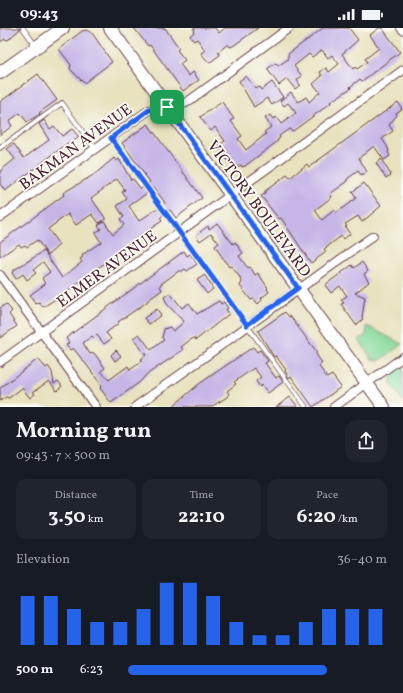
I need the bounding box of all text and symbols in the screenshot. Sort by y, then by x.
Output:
text: 09:43 [20,4,58,25]
pin [150,90,184,124]
icon: arrive [156,96,178,118]
street label: BAKMAN AVENUE [15,99,137,196]
street label: VICTORY BOULEVARD [201,136,316,282]
street label: ELMER AVENUE [53,226,162,313]
text: Morning run [16,416,151,447]
button: share [345,420,387,462]
text: 09:43 · 7 × 500 m [16,447,110,465]
text: Distance [55,488,97,503]
text: Time [189,488,214,503]
text: Pace [316,488,338,503]
text: 3.50 [48,503,86,531]
text: 22:10 [178,503,225,531]
text: 6:20 [297,503,336,531]
text: km [86,512,104,527]
text: /km [336,512,358,527]
text: Elevation [16,551,70,569]
text: 36–40 m [337,551,387,569]
text: 500 m [16,661,53,679]
text: 6:23 [80,661,103,679]

